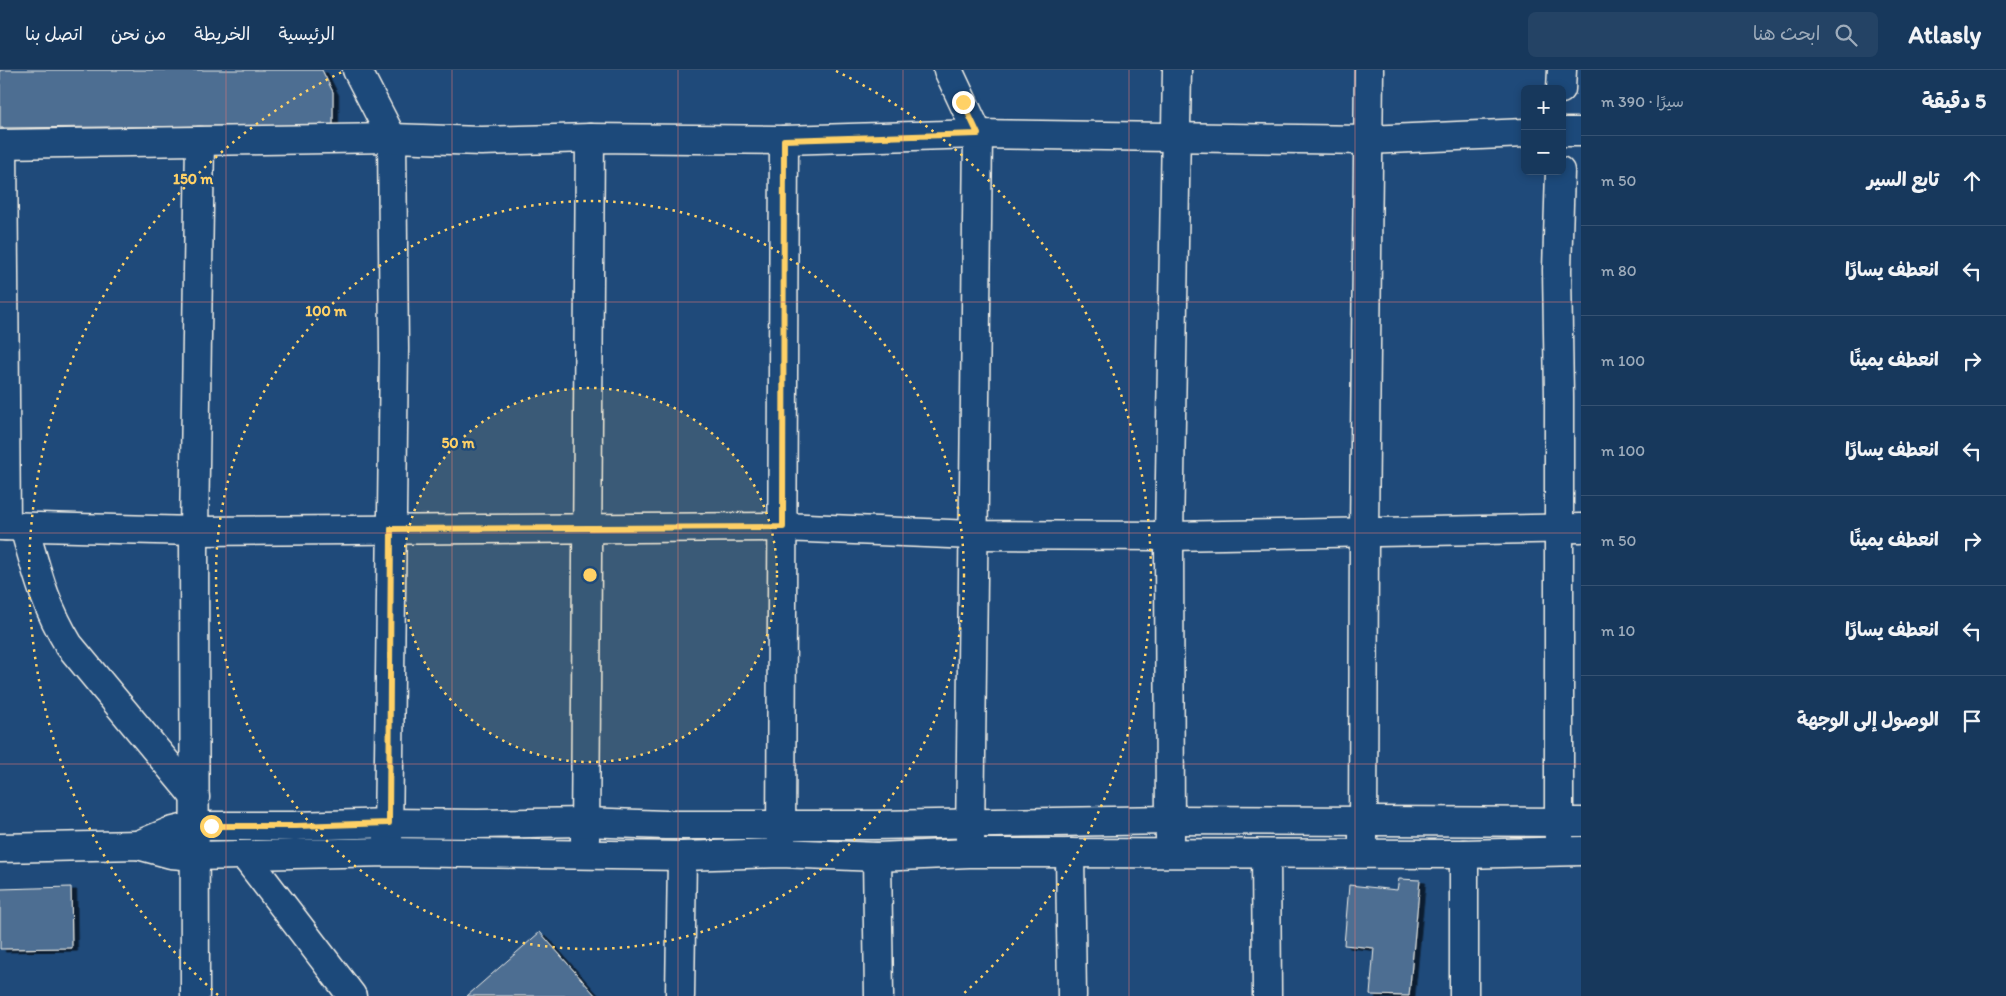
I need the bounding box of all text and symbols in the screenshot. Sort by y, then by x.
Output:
search box [1528,12,1878,57]
text: Atlasly [1908,20,1981,49]
icon: search [1832,21,1860,49]
text: ابحث هنا [1753,22,1820,45]
text: اتصل بنا [25,23,83,45]
text: من نحن [111,23,166,45]
text: الخريطة [194,23,251,45]
text: الرئيسية [279,23,335,45]
map controls [1521,85,1566,175]
button: + [1521,85,1566,130]
text: 5 دقيقة [1922,88,1986,113]
route end [952,91,975,114]
text: سيرًا · 390 m [1601,92,1684,111]
button: − [1521,130,1566,175]
icon: ahead [1958,167,1986,195]
text: تابع السير [1867,168,1939,191]
text: 150 m [173,170,213,188]
text: 50 m [1601,171,1636,190]
icon: left [1958,257,1986,285]
text: انعطف يسارًا [1845,258,1939,281]
text: 80 m [1601,261,1637,280]
text: 100 m [305,302,347,320]
icon: right [1958,347,1986,375]
text: انعطف يمينًا [1850,348,1939,371]
text: 100 m [1601,351,1645,370]
text: 50 m [441,434,475,452]
icon: left [1958,437,1986,465]
text: انعطف يسارًا [1845,438,1939,461]
text: 100 m [1601,441,1645,460]
icon: right [1958,527,1986,555]
text: انعطف يمينًا [1850,528,1939,551]
text: 50 m [1601,531,1636,550]
centre of rings [581,566,599,584]
icon: left [1958,617,1986,645]
text: انعطف يسارًا [1845,618,1939,641]
text: 10 m [1601,621,1635,640]
icon: arrive [1958,707,1986,735]
text: الوصول إلى الوجهة [1797,708,1939,731]
route start [200,815,223,838]

